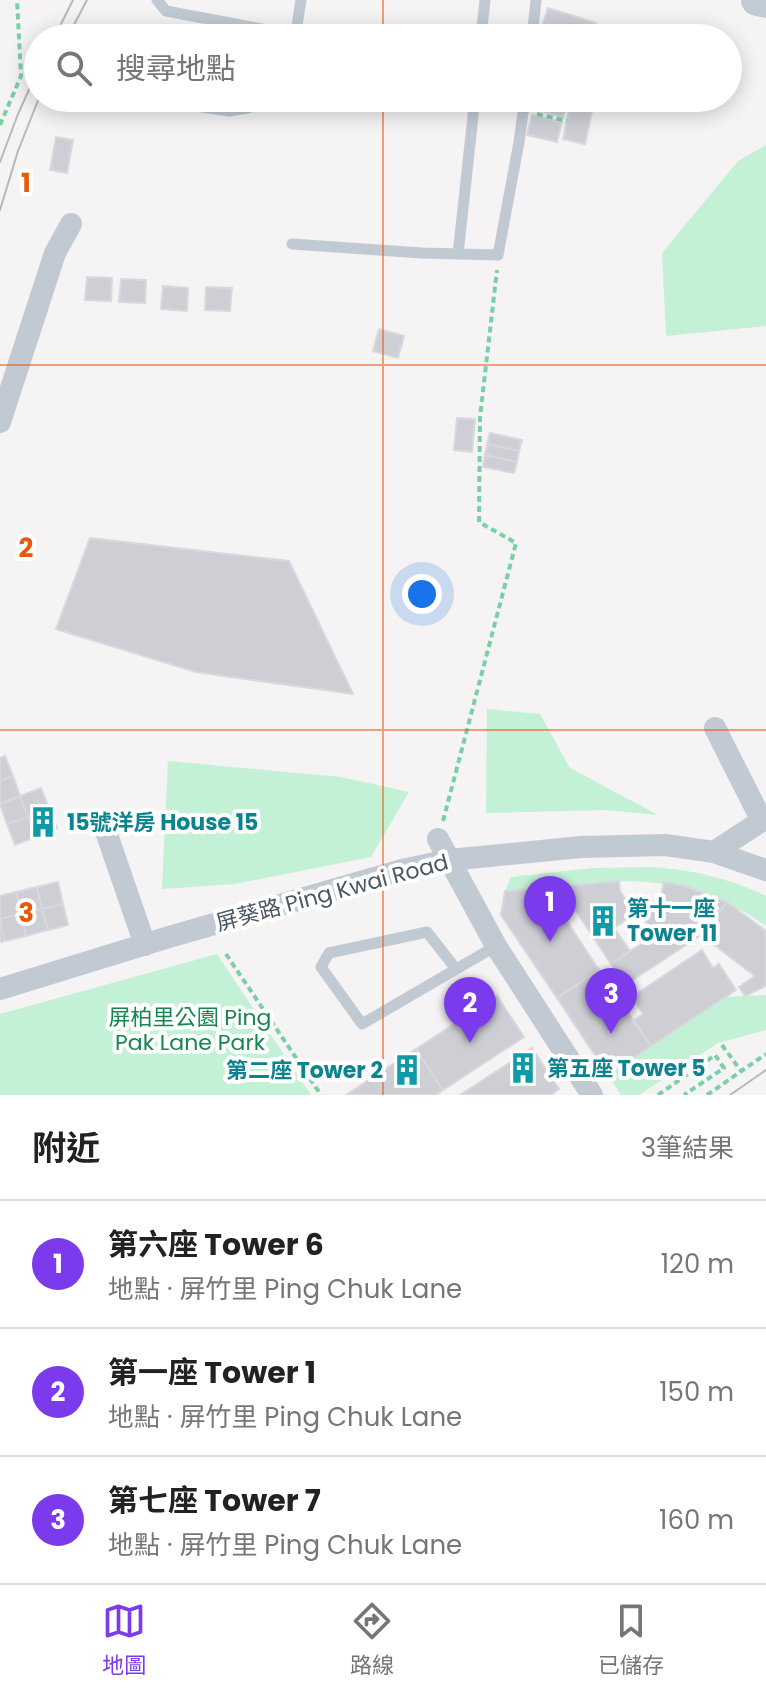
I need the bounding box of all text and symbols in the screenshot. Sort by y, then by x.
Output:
search box [24,24,742,112]
icon: search [52,46,96,90]
text: 搜尋地點 [116,47,236,90]
text: 1 [21,165,31,201]
text: 2 [19,530,34,566]
your location [402,574,442,614]
building icon: 15號洋房 House 15 [26,805,60,839]
place label: 15號洋房 House 15 [67,807,258,838]
street label: 屏葵路 Ping Kwai Road [212,847,452,938]
pin: 1 [524,876,576,942]
place label: 第十一座 Tower 11 [627,893,717,949]
text: 3 [18,895,34,931]
building icon: 第十一座 Tower 11 [586,904,620,938]
pin: 3 [585,968,637,1034]
pin: 2 [444,977,496,1043]
park label: 屏柏里公園 Ping Pak Lane Park [109,1002,271,1058]
building icon: 第五座 Tower 5 [506,1051,540,1085]
building icon: 第二座 Tower 2 [390,1053,424,1087]
place label: 第五座 Tower 5 [547,1053,706,1084]
place label: 第二座 Tower 2 [226,1055,383,1086]
text: 附近 [32,1124,100,1172]
text: 3筆結果 [641,1130,734,1166]
text: 第六座 Tower 6 [108,1223,324,1266]
text: 1 [53,1246,63,1282]
text: 120 m [661,1246,734,1282]
text: 地點 · 屏竹里 Ping Chuk Lane [108,1271,462,1307]
text: 第一座 Tower 1 [108,1351,316,1394]
text: 2 [51,1374,65,1410]
text: 150 m [659,1374,734,1410]
text: 地點 · 屏竹里 Ping Chuk Lane [108,1399,462,1435]
text: 第七座 Tower 7 [108,1479,321,1522]
text: 3 [50,1502,66,1538]
text: 160 m [659,1502,734,1538]
text: 地點 · 屏竹里 Ping Chuk Lane [108,1527,462,1563]
tab: 地圖 [102,1599,146,1682]
tab: 路線 [350,1599,394,1682]
tab: 已儲存 [598,1599,664,1682]

